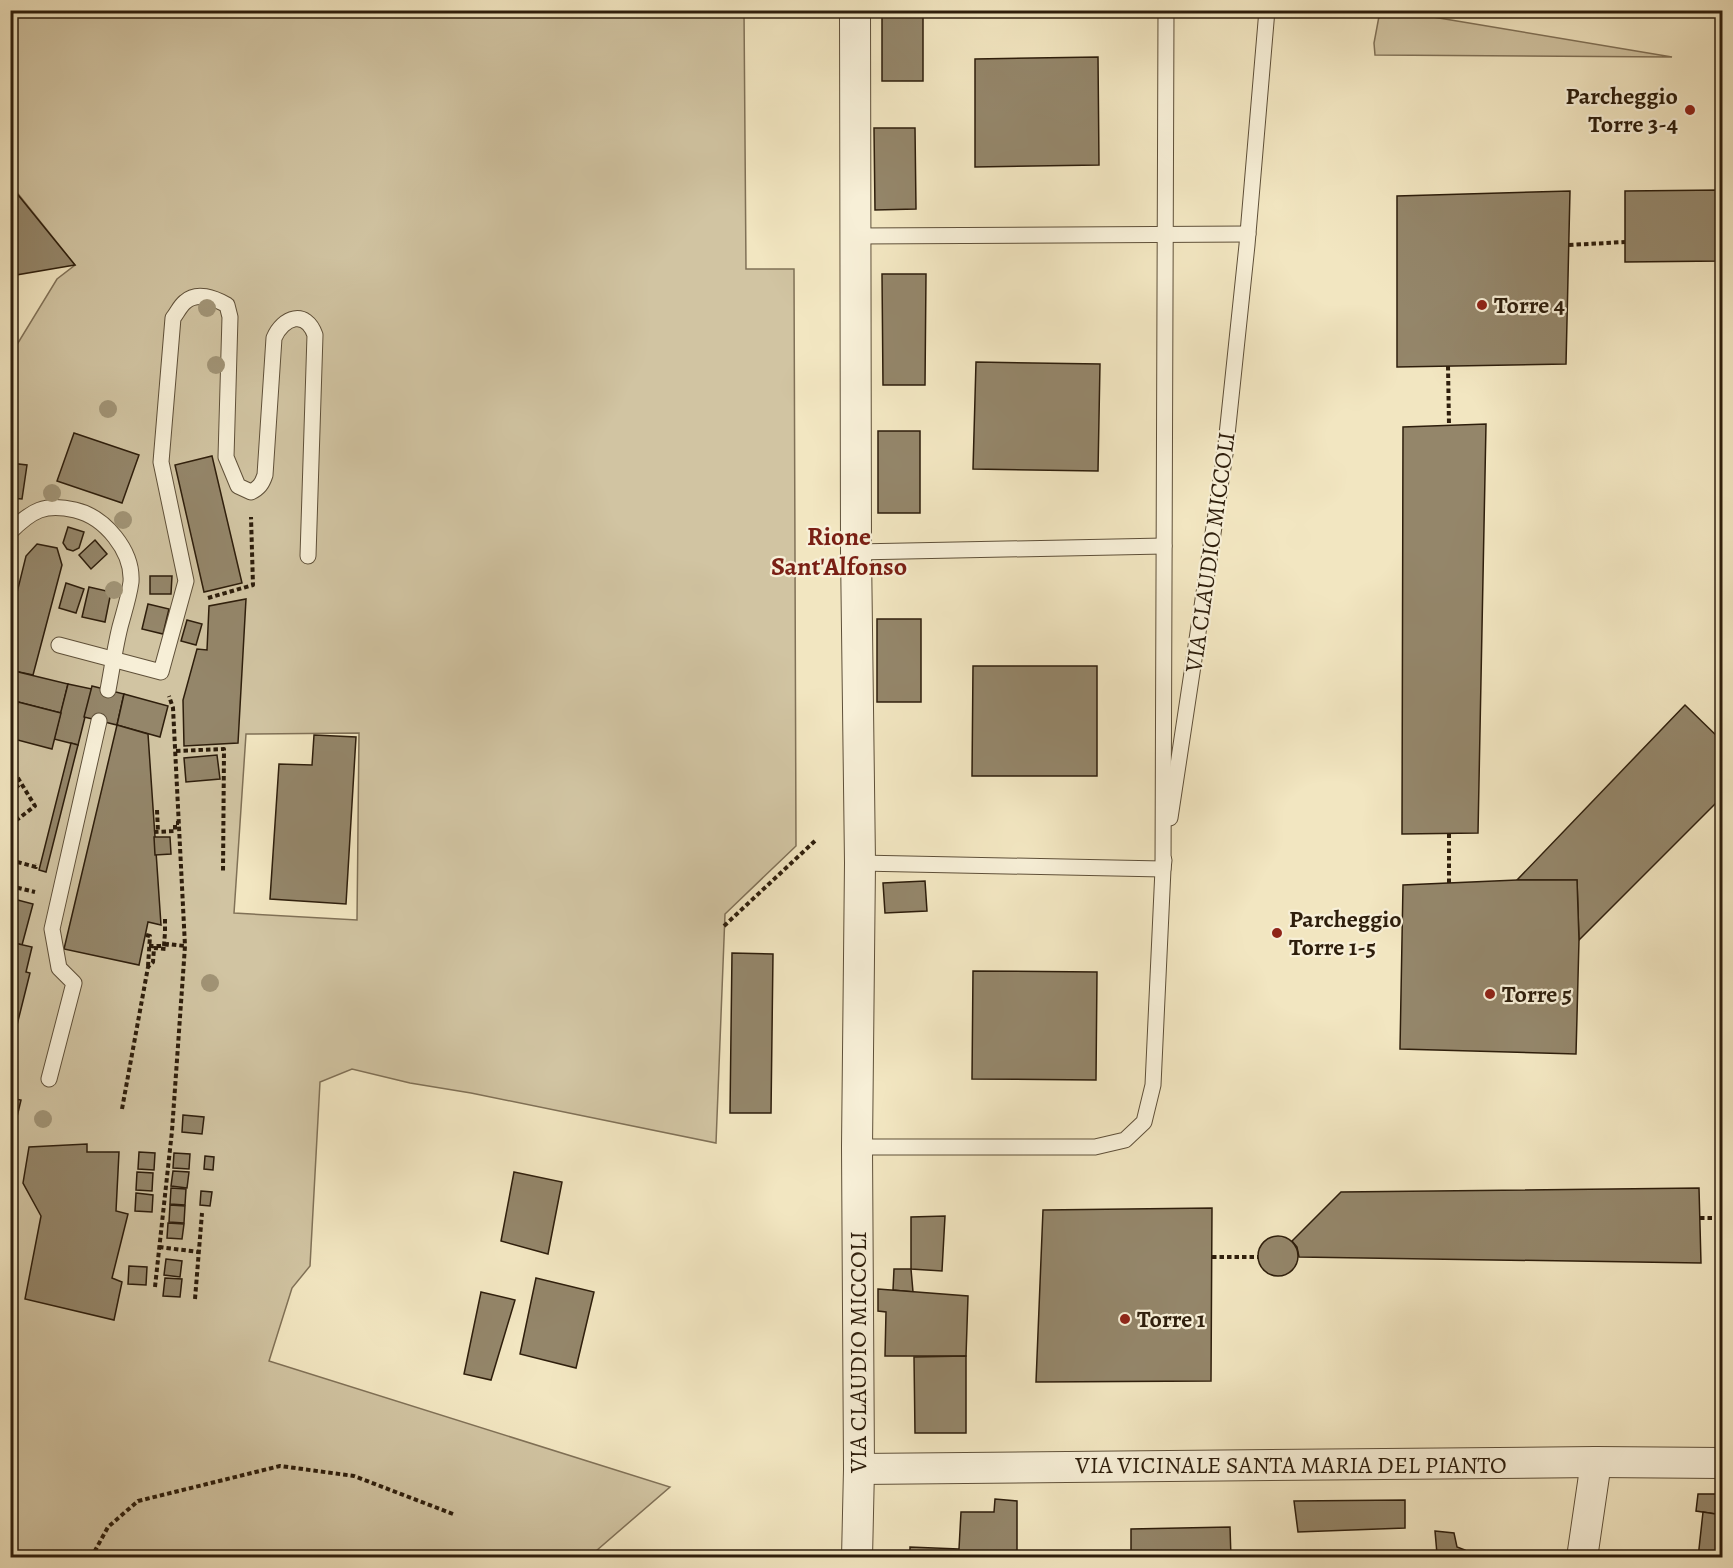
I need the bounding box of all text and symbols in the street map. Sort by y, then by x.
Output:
place label: Parcheggio Torre 3-4 [1565,80,1678,140]
marker: Parcheggio Torre 3-4 [1683,103,1697,117]
place label: Torre 4 [1494,289,1565,321]
marker: Torre 4 [1475,298,1489,312]
street label: VIA CLAUDIO MICCOLI [1177,430,1243,675]
district label: Rione Sant'Alfonso [771,519,907,584]
place label: Parcheggio Torre 1-5 [1289,903,1402,963]
marker: Parcheggio Torre 1-5 [1270,926,1284,940]
place label: Torre 5 [1502,978,1572,1010]
marker: Torre 5 [1483,987,1497,1001]
street label: VIA CLAUDIO MICCOLI [842,1231,874,1474]
place label: Torre 1 [1137,1303,1206,1335]
marker: Torre 1 [1118,1312,1132,1326]
street label: VIA VICINALE SANTA MARIA DEL PIANTO [1074,1449,1507,1481]

